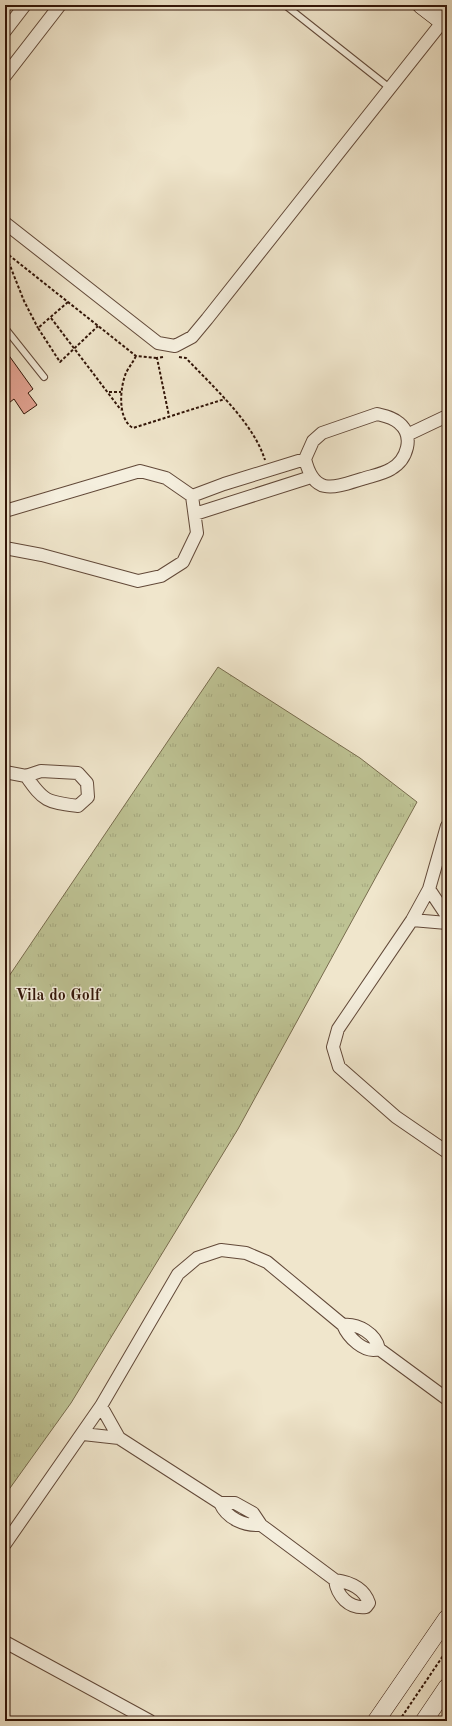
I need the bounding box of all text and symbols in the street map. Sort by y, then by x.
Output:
district label: Vila do Golf [16,988,102,1004]

